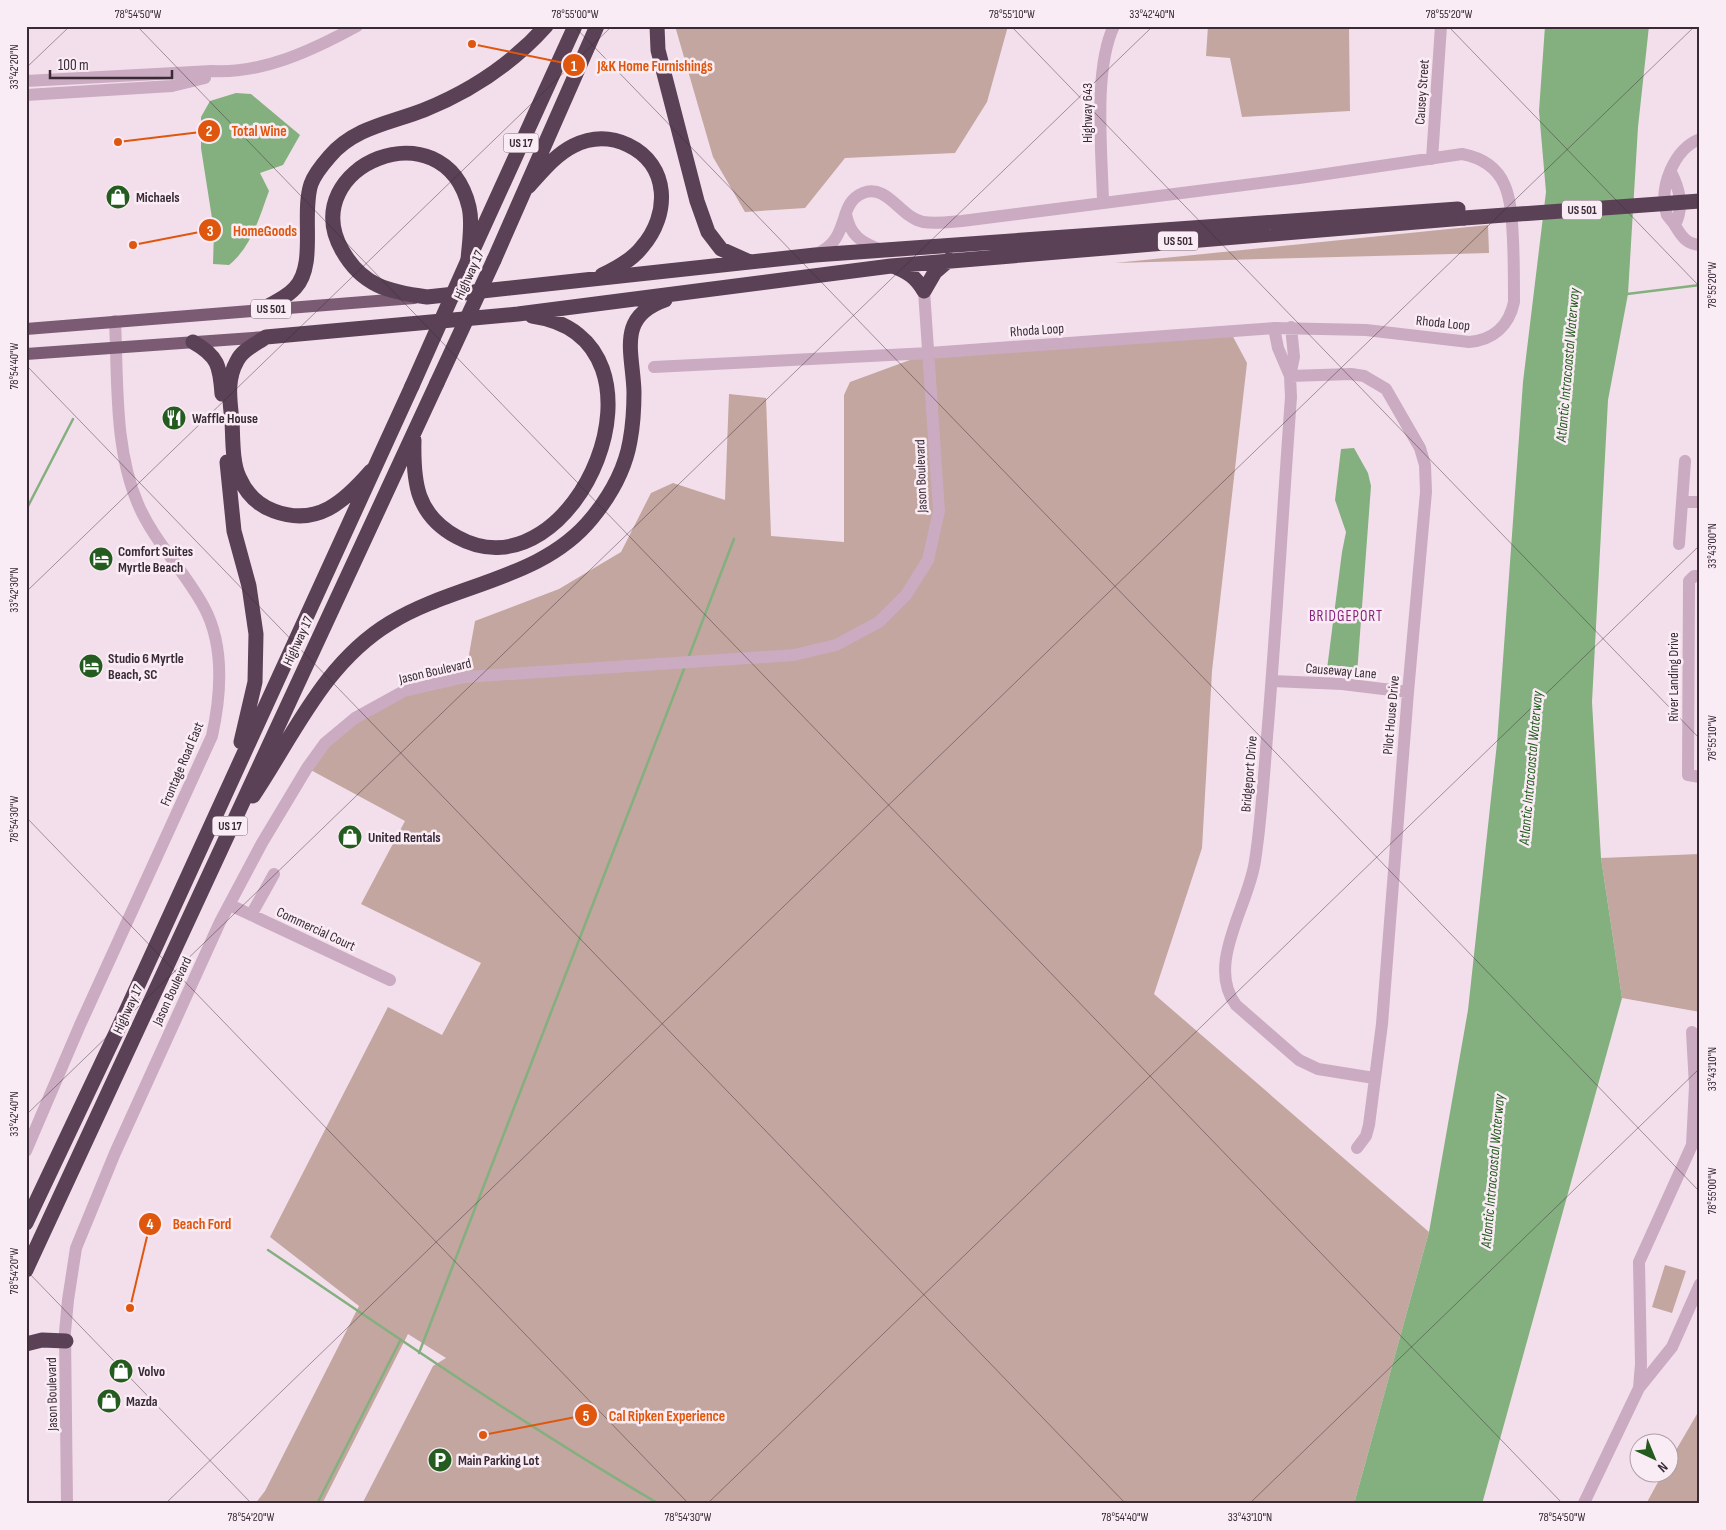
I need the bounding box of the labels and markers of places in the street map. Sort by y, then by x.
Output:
callout: J&K Home Furnishings [562,50,723,80]
callout: Total Wine [196,116,296,146]
shop icon: Michaels [105,184,131,210]
place label: Michaels [136,189,180,206]
callout: HomeGoods [198,215,307,245]
restaurant icon: Waffle House [161,405,187,431]
place label: Waffle House [192,410,258,427]
place label: Comfort Suites Myrtle Beach [118,543,193,576]
hotel icon: Comfort Suites Myrtle Beach [88,546,114,572]
place label: Studio 6 Myrtle Beach, SC [108,650,184,683]
hotel icon: Studio 6 Myrtle Beach, SC [78,653,104,679]
shop icon: United Rentals [337,824,363,850]
place label: United Rentals [368,829,441,846]
callout: Beach Ford [138,1209,241,1239]
shop icon: Volvo [108,1358,134,1384]
place label: Volvo [138,1363,165,1380]
shop icon: Mazda [96,1388,122,1414]
place label: Mazda [126,1393,158,1410]
callout: Cal Ripken Experience [574,1400,735,1430]
parking icon: Main Parking Lot [427,1447,453,1473]
place label: Main Parking Lot [458,1452,540,1469]

